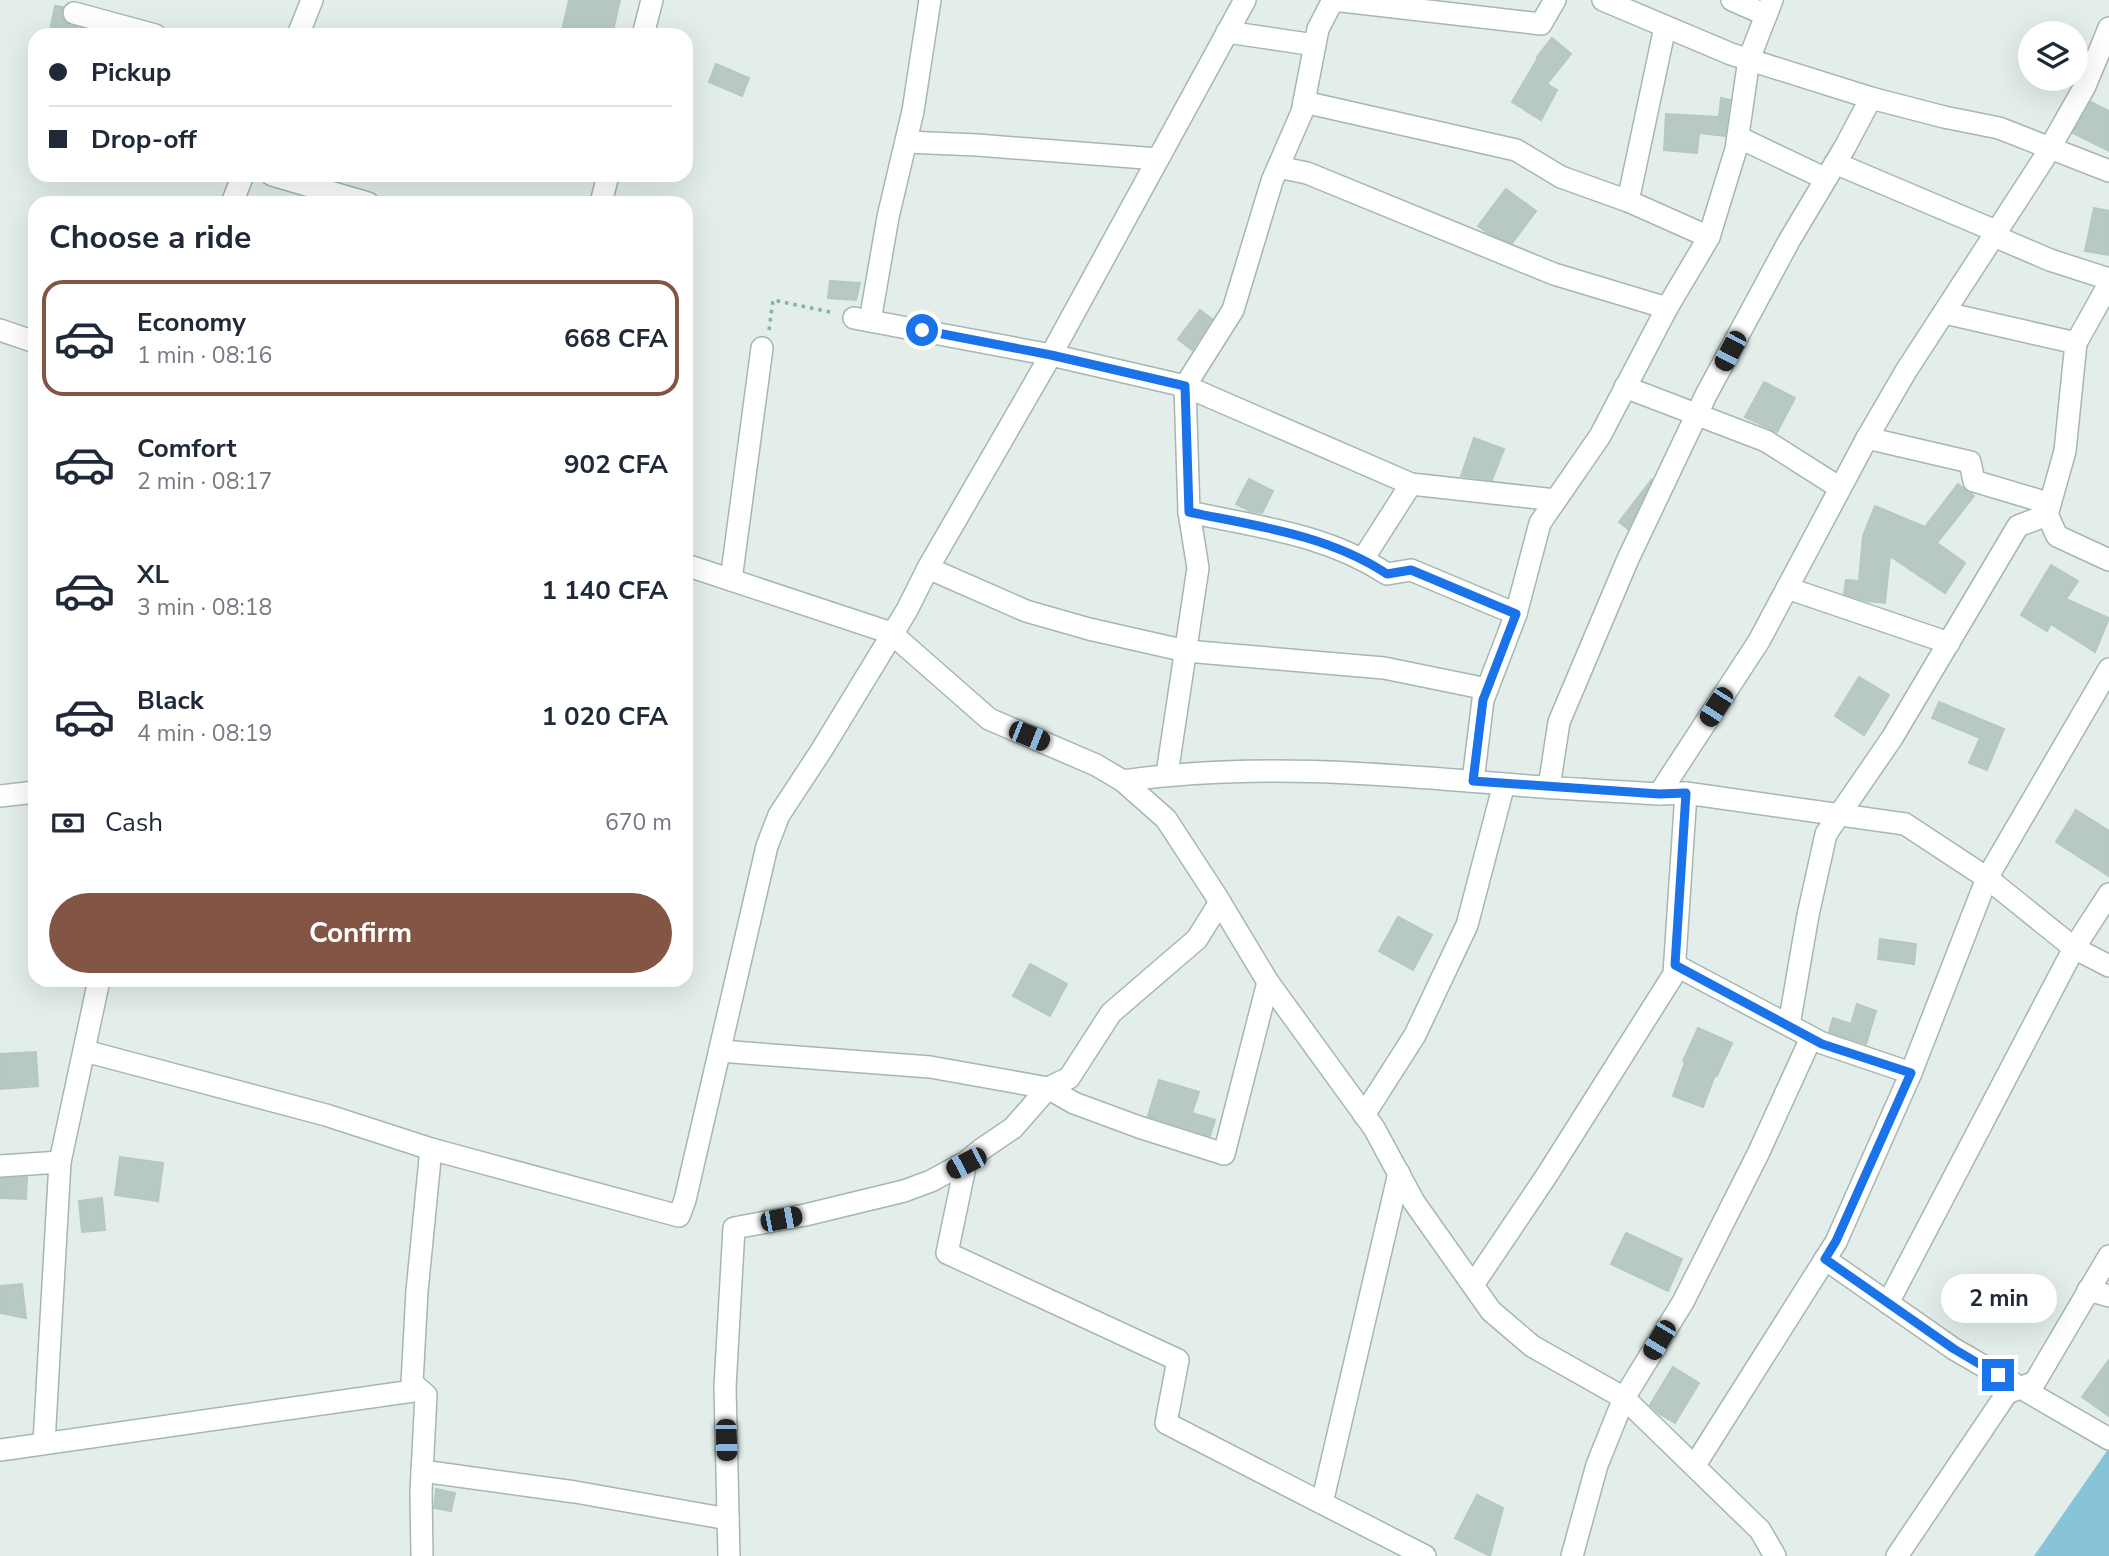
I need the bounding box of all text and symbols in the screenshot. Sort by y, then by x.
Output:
map controls [2018,21,2088,91]
button: layers [2018,21,2088,91]
text: Pickup [91,55,171,90]
text: Drop-off [91,122,197,157]
text: Choose a ride [49,216,251,259]
text: Economy [137,305,246,340]
icon: car [53,307,116,370]
route start [906,314,938,346]
text: 668 CFA [564,321,668,356]
car [1711,328,1750,374]
text: 1 min · 08:16 [137,340,272,371]
text: Comfort [137,431,237,466]
icon: car [53,433,116,496]
text: 902 CFA [564,447,668,482]
text: 2 min · 08:17 [137,466,272,497]
text: XL [137,557,169,592]
icon: car [53,559,116,622]
text: 1 140 CFA [541,573,668,608]
text: 3 min · 08:18 [137,592,272,623]
text: Black [137,683,204,718]
car [1696,684,1737,730]
icon: car [53,685,116,748]
text: 1 020 CFA [541,699,668,734]
text: 4 min · 08:19 [137,718,272,749]
car [1006,718,1053,754]
icon: cash [49,804,87,842]
text: Cash [105,805,163,840]
text: 670 m [605,807,672,838]
button: Confirm [49,893,672,973]
car [943,1144,990,1182]
car [759,1205,804,1233]
callout: 2 min [1940,1274,2056,1322]
text: 2 min [1969,1283,2029,1314]
car [1640,1317,1679,1363]
route end [1982,1359,2014,1391]
car [715,1419,738,1461]

